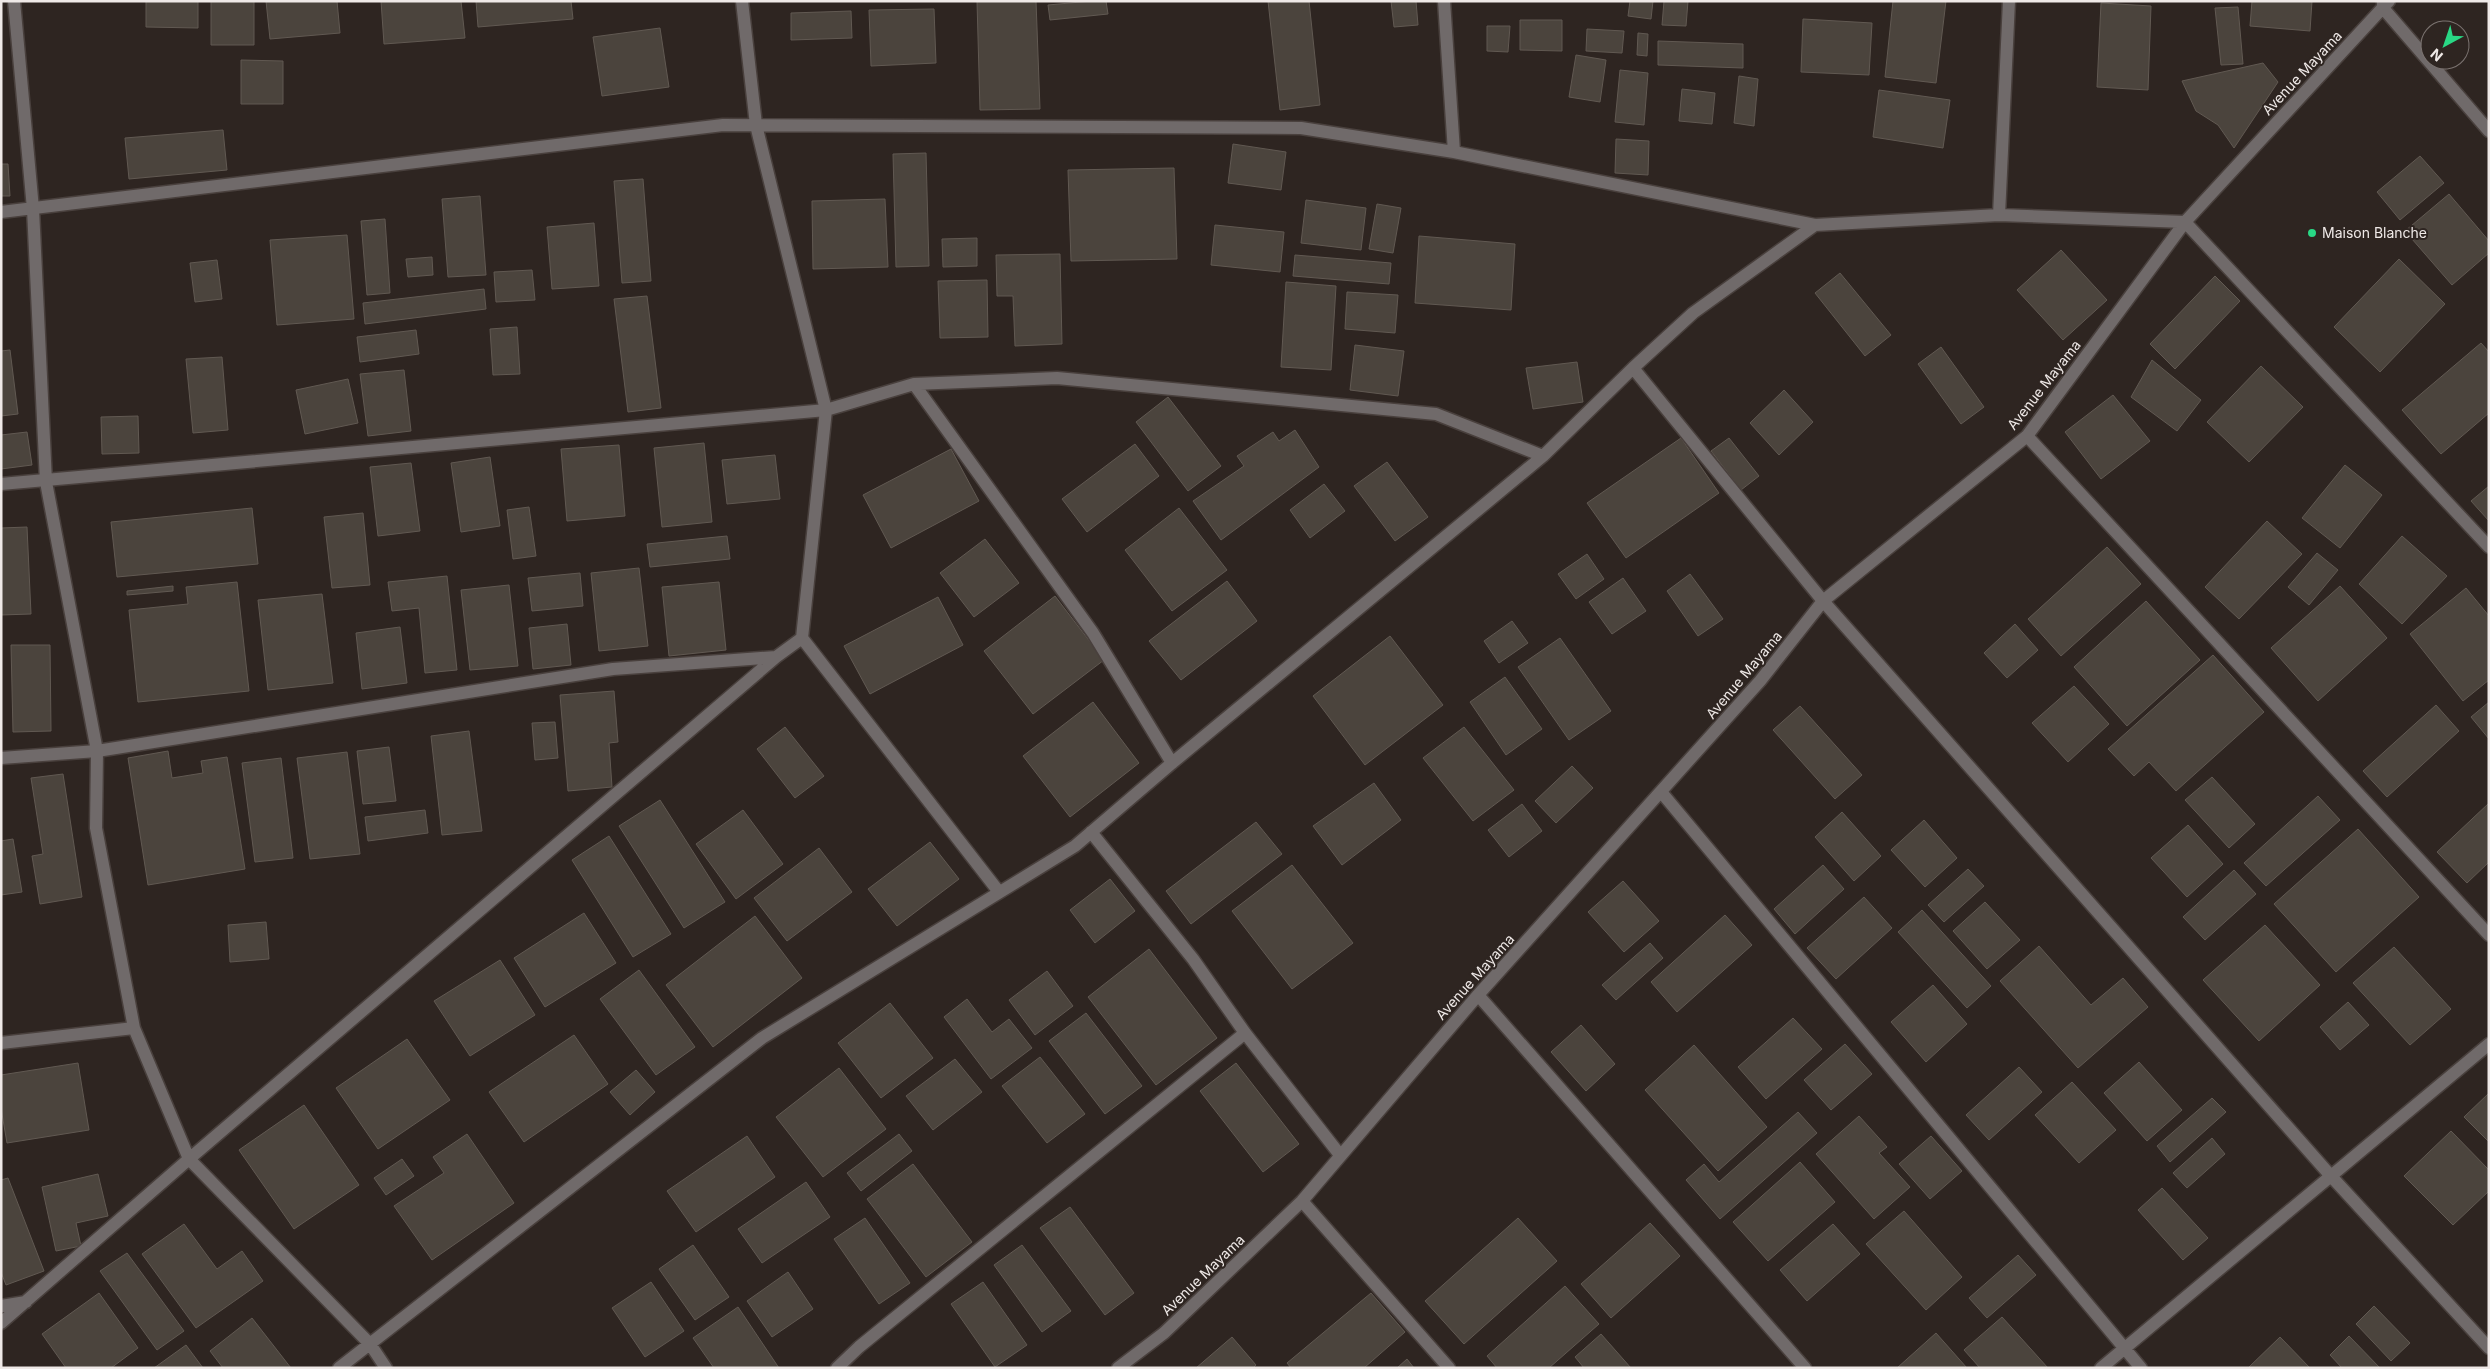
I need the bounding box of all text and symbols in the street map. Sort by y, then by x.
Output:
north arrow [2420,20,2470,70]
street label: Avenue Mayama [2258,27,2345,118]
text: N [2427,45,2446,65]
place label: Maison Blanche [2322,224,2427,241]
marker: Maison Blanche [2306,227,2318,239]
street label: Avenue Mayama [2003,336,2084,433]
street label: Avenue Mayama [1702,627,1785,722]
street label: Avenue Mayama [1432,930,1517,1023]
street label: Avenue Mayama [1157,1231,1248,1319]

